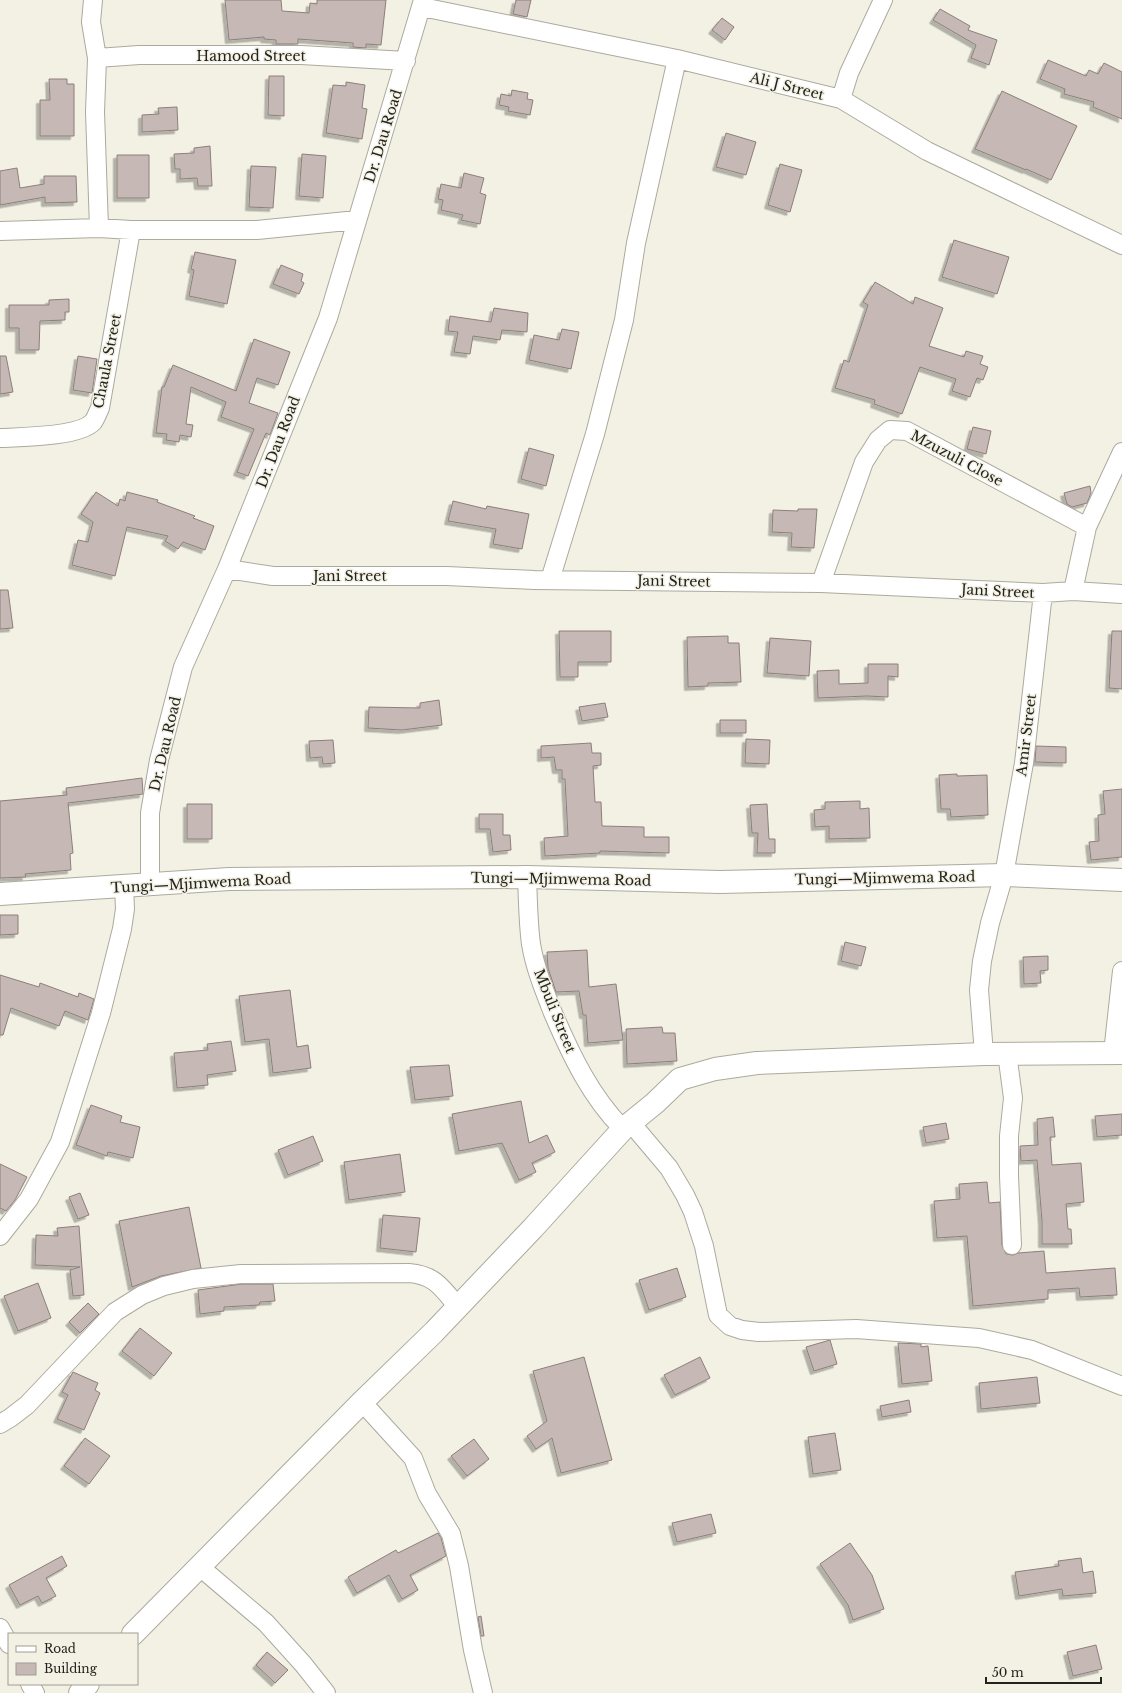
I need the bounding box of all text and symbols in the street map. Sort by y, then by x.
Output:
street label: Hamood Street [196,47,307,65]
street label: Ali J Street [747,68,827,104]
street label: Dr. Dau Road [360,86,406,185]
street label: Chaula Street [89,311,125,410]
street label: Dr. Dau Road [252,393,304,490]
street label: Mzuzuli Close [908,426,1006,490]
street label: Jani Street [311,567,387,585]
street label: Jani Street [635,571,712,591]
street label: Jani Street [959,580,1036,602]
street label: Amir Street [1012,692,1040,778]
street label: Dr. Dau Road [145,694,185,793]
street label: Tungi—Mjimwema Road [795,867,976,889]
street label: Tungi—Mjimwema Road [471,868,652,890]
street label: Tungi—Mjimwema Road [110,869,292,897]
street label: Mbuli Street [530,966,580,1056]
legend [8,1633,138,1685]
text: Road [44,1641,76,1656]
scale bar [986,1659,1101,1685]
text: Building [44,1661,98,1676]
text: 50 m [992,1665,1024,1680]

